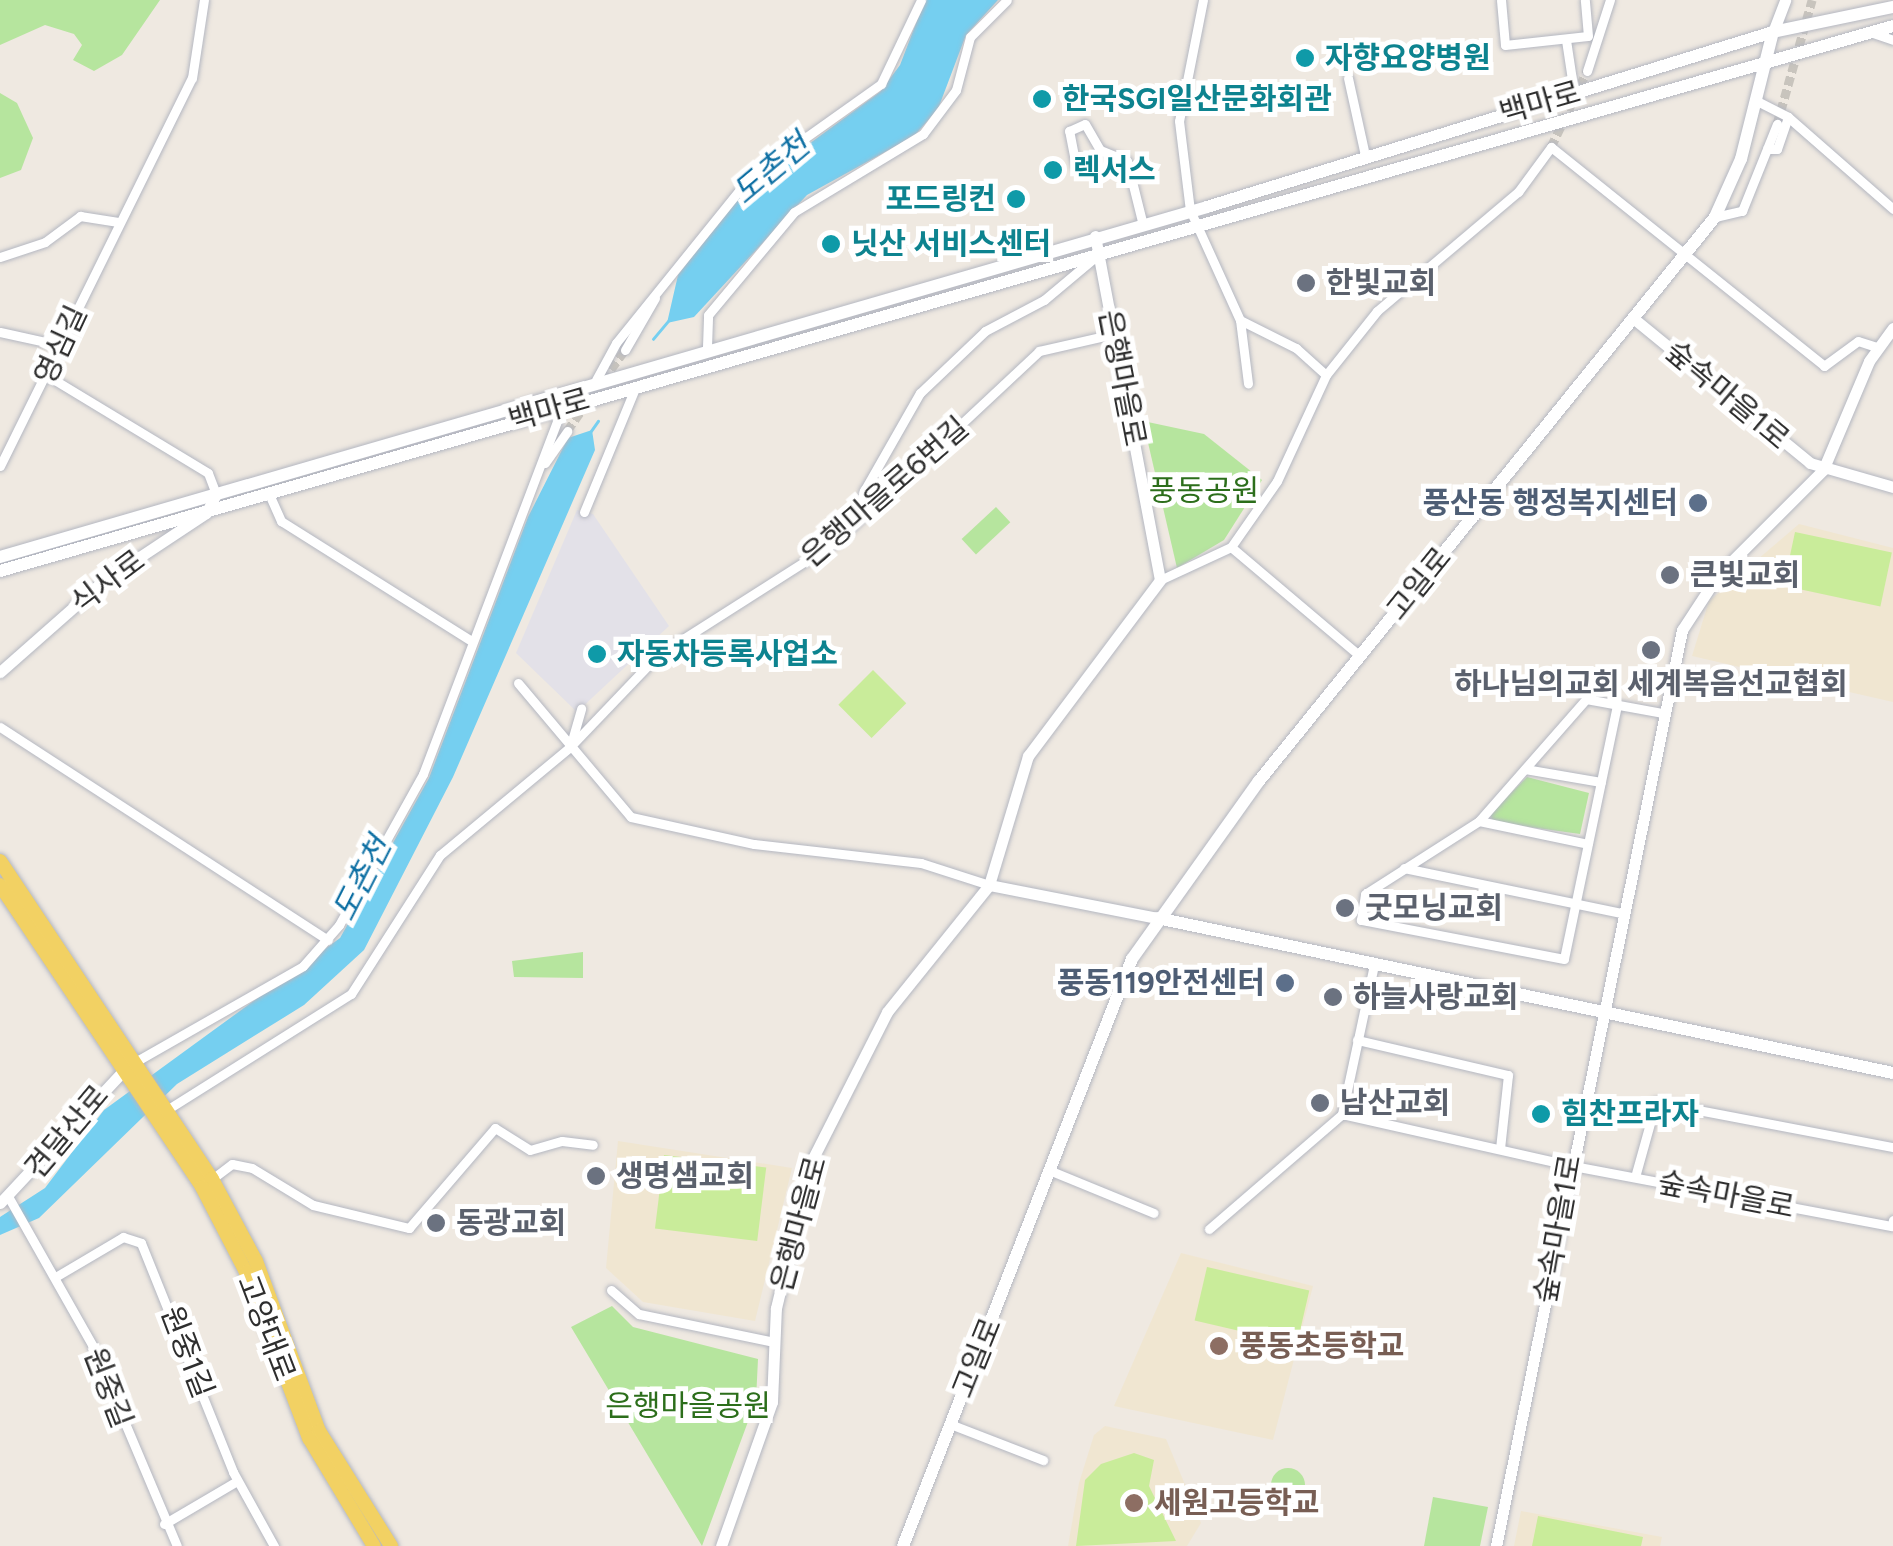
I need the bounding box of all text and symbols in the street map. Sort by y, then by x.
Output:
place label: 자향요양병원 [1325,40,1491,76]
marker: 자향요양병원 [1294,47,1316,69]
street label: 백마로 [1495,74,1585,132]
place label: 한국SGI일산문화회관 [1062,81,1332,117]
marker: 한국SGI일산문화회관 [1031,88,1053,110]
water label: 도촌천 [725,126,817,212]
place label: 렉서스 [1073,152,1156,188]
marker: 렉서스 [1042,159,1064,181]
place label: 포드링컨 [886,181,996,217]
marker: 포드링컨 [1005,188,1027,210]
place label: 닛산 서비스센터 [851,226,1051,262]
marker: 닛산 서비스센터 [820,233,842,255]
place label: 한빛교회 [1326,265,1436,301]
marker: 한빛교회 [1295,272,1317,294]
street label: 영심길 [27,300,95,390]
street label: 은행마을로 [1091,307,1153,449]
street label: 숲속마을1로 [1658,333,1796,457]
street label: 백마로 [504,381,594,439]
street label: 은행마을로6번길 [794,409,976,575]
park label: 풍동공원 [1149,473,1259,509]
place label: 풍산동 행정복지센터 [1422,485,1678,521]
marker: 풍산동 행정복지센터 [1687,492,1709,514]
street label: 고일로 [1379,540,1459,628]
street label: 식사로 [64,543,152,621]
place label: 큰빛교회 [1690,557,1800,593]
marker: 큰빛교회 [1659,564,1681,586]
place label: 자동차등록사업소 [617,636,838,672]
marker: 하나님의교회 세계복음선교협회 [1640,639,1662,661]
marker: 자동차등록사업소 [586,643,608,665]
place label: 하나님의교회 세계복음선교협회 [1454,666,1848,702]
water label: 도촌천 [325,831,399,927]
place label: 굿모닝교회 [1365,890,1503,926]
marker: 굿모닝교회 [1334,897,1356,919]
place label: 풍동119안전센터 [1057,965,1265,1001]
marker: 풍동119안전센터 [1274,972,1296,994]
place label: 하늘사랑교회 [1353,979,1519,1015]
marker: 하늘사랑교회 [1322,986,1344,1008]
street label: 견달산로 [18,1078,116,1186]
place label: 남산교회 [1340,1085,1450,1121]
marker: 남산교회 [1309,1092,1331,1114]
place label: 힘찬프라자 [1561,1096,1699,1132]
marker: 힘찬프라자 [1530,1103,1552,1125]
street label: 숲속마을1로 [1527,1152,1589,1306]
street label: 은행마을로 [764,1153,834,1295]
place label: 생명샘교회 [616,1158,754,1194]
street label: 숲속마을로 [1655,1164,1797,1226]
marker: 생명샘교회 [585,1165,607,1187]
place label: 동광교회 [456,1205,566,1241]
marker: 동광교회 [425,1212,447,1234]
street label: 고양대로 [229,1270,303,1386]
street label: 원중1길 [153,1301,221,1403]
street label: 고일로 [945,1313,1009,1403]
place label: 풍동초등학교 [1239,1328,1405,1364]
marker: 풍동초등학교 [1208,1335,1230,1357]
street label: 원중길 [76,1343,140,1433]
park label: 은행마을공원 [605,1388,771,1424]
place label: 세원고등학교 [1154,1485,1320,1521]
marker: 세원고등학교 [1123,1492,1145,1514]

